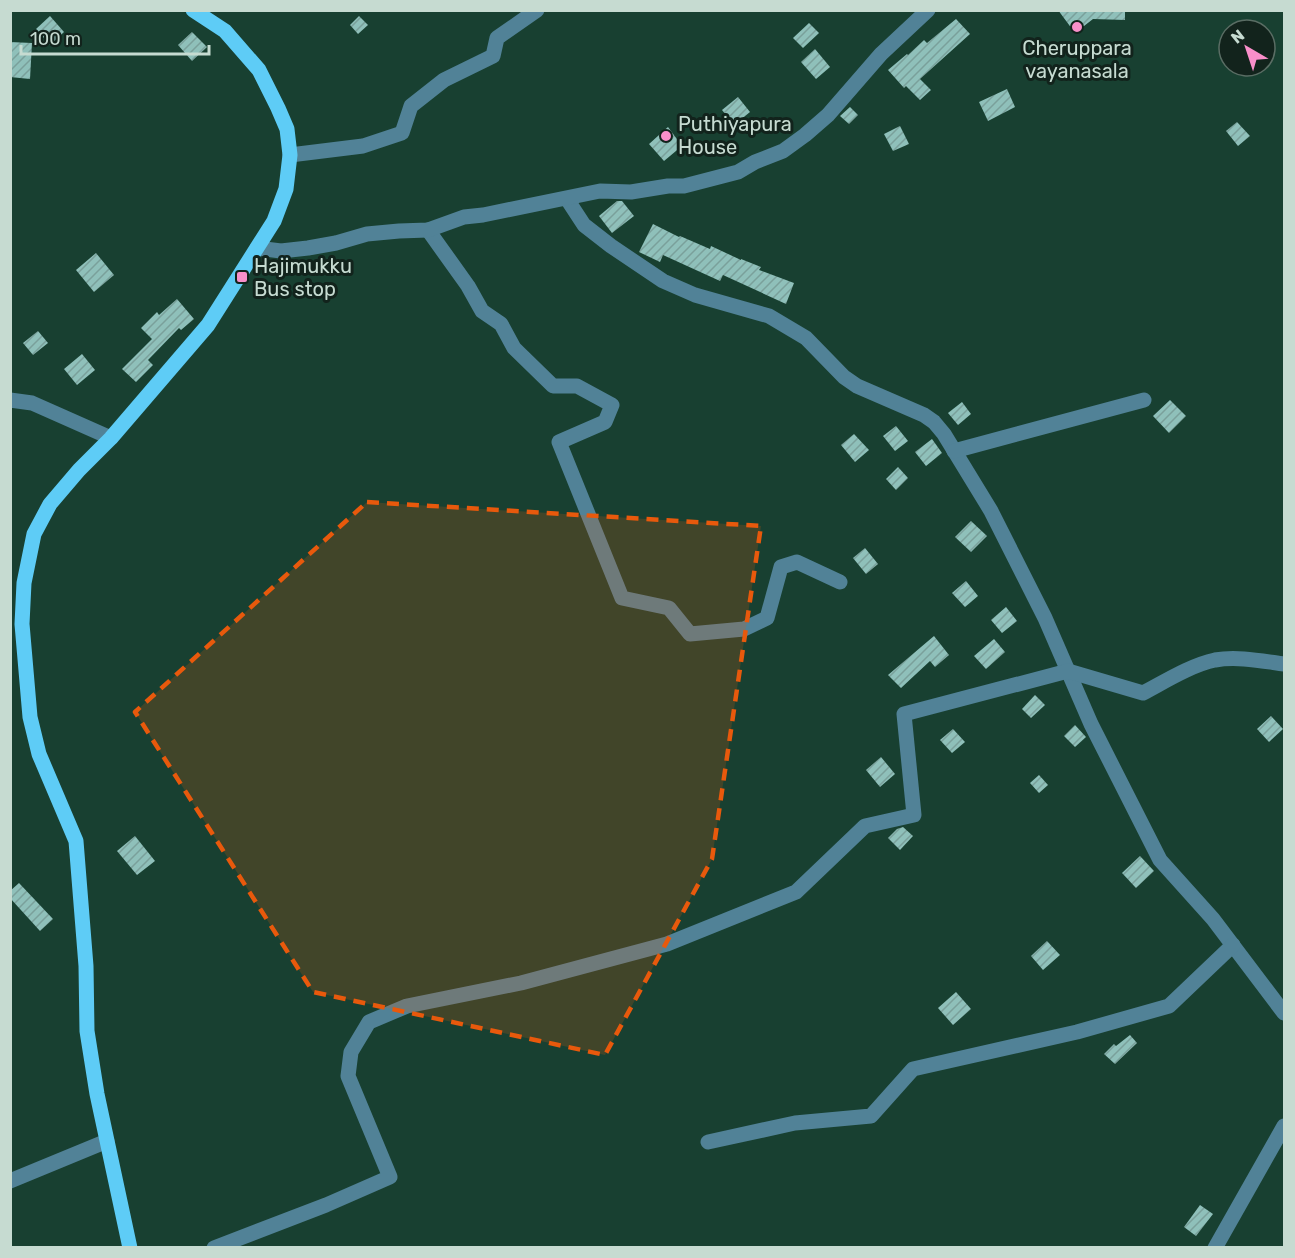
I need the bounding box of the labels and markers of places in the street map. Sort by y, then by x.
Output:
marker: Cheruppara vayanasala [1070,20,1084,34]
place label: Cheruppara vayanasala [1022,36,1132,83]
place label: Puthiyapura House [678,112,792,159]
marker: Puthiyapura House [659,129,673,143]
place label: Hajimukku Bus stop [254,254,352,301]
marker: Hajimukku Bus stop [235,270,249,284]

